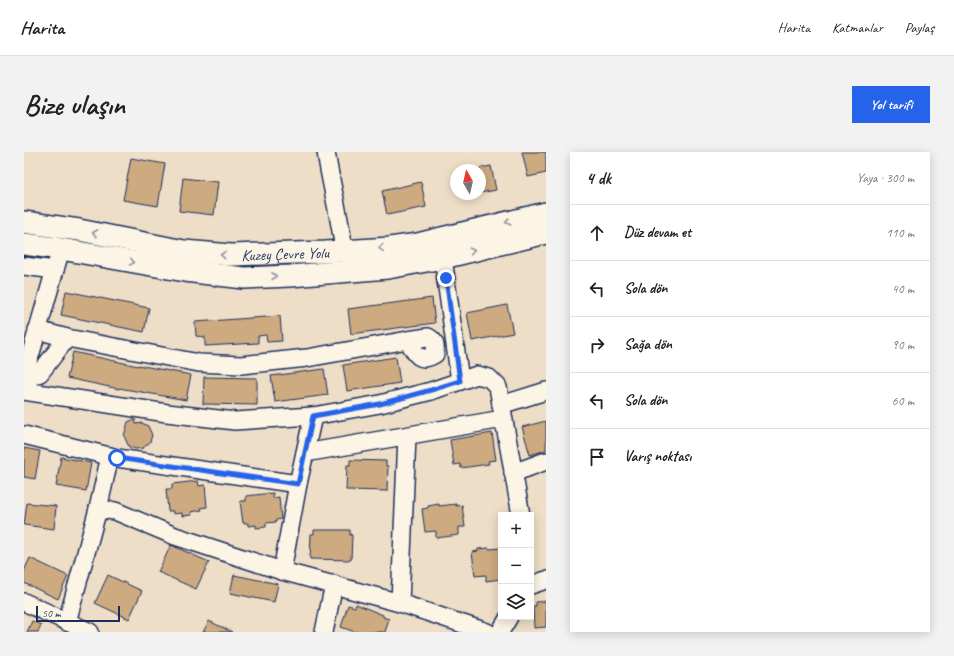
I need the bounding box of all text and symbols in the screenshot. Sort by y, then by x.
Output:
text: Harita [20,16,64,40]
text: Harita [778,19,810,36]
text: Katmanlar [832,19,883,36]
text: Paylaş [905,19,934,36]
button: Yol tarifi [852,86,930,123]
text: Bize ulaşın [24,87,125,122]
north arrow [450,164,486,200]
text: 4 dk [586,168,611,189]
text: Yaya · 300 m [857,170,914,186]
one-way arrow [505,218,511,226]
icon: ahead [586,222,608,244]
text: Düz devam et [624,223,691,242]
text: 110 m [886,225,914,241]
one-way arrow [92,230,98,238]
street label: Kuzey Çevre Yolu [241,243,331,266]
one-way arrow [378,244,384,253]
one-way arrow [469,247,475,255]
one-way arrow [220,250,226,259]
one-way arrow [128,257,135,265]
route end [437,269,455,287]
one-way arrow [271,272,277,281]
icon: left [586,278,608,300]
text: Sola dön [624,279,667,298]
text: 40 m [892,281,914,297]
icon: right [586,334,608,356]
text: Sağa dön [624,335,672,354]
text: 90 m [892,337,914,353]
icon: left [586,390,608,412]
text: Sola dön [624,391,667,410]
text: 60 m [892,393,914,409]
icon: arrive [586,446,608,468]
text: Varış noktası [624,447,691,466]
route start [108,449,126,467]
map controls [498,512,534,620]
button: + [498,512,534,548]
button: − [498,548,534,584]
button: layers [498,584,534,620]
scale bar [36,604,120,623]
text: 50 m [42,606,61,620]

